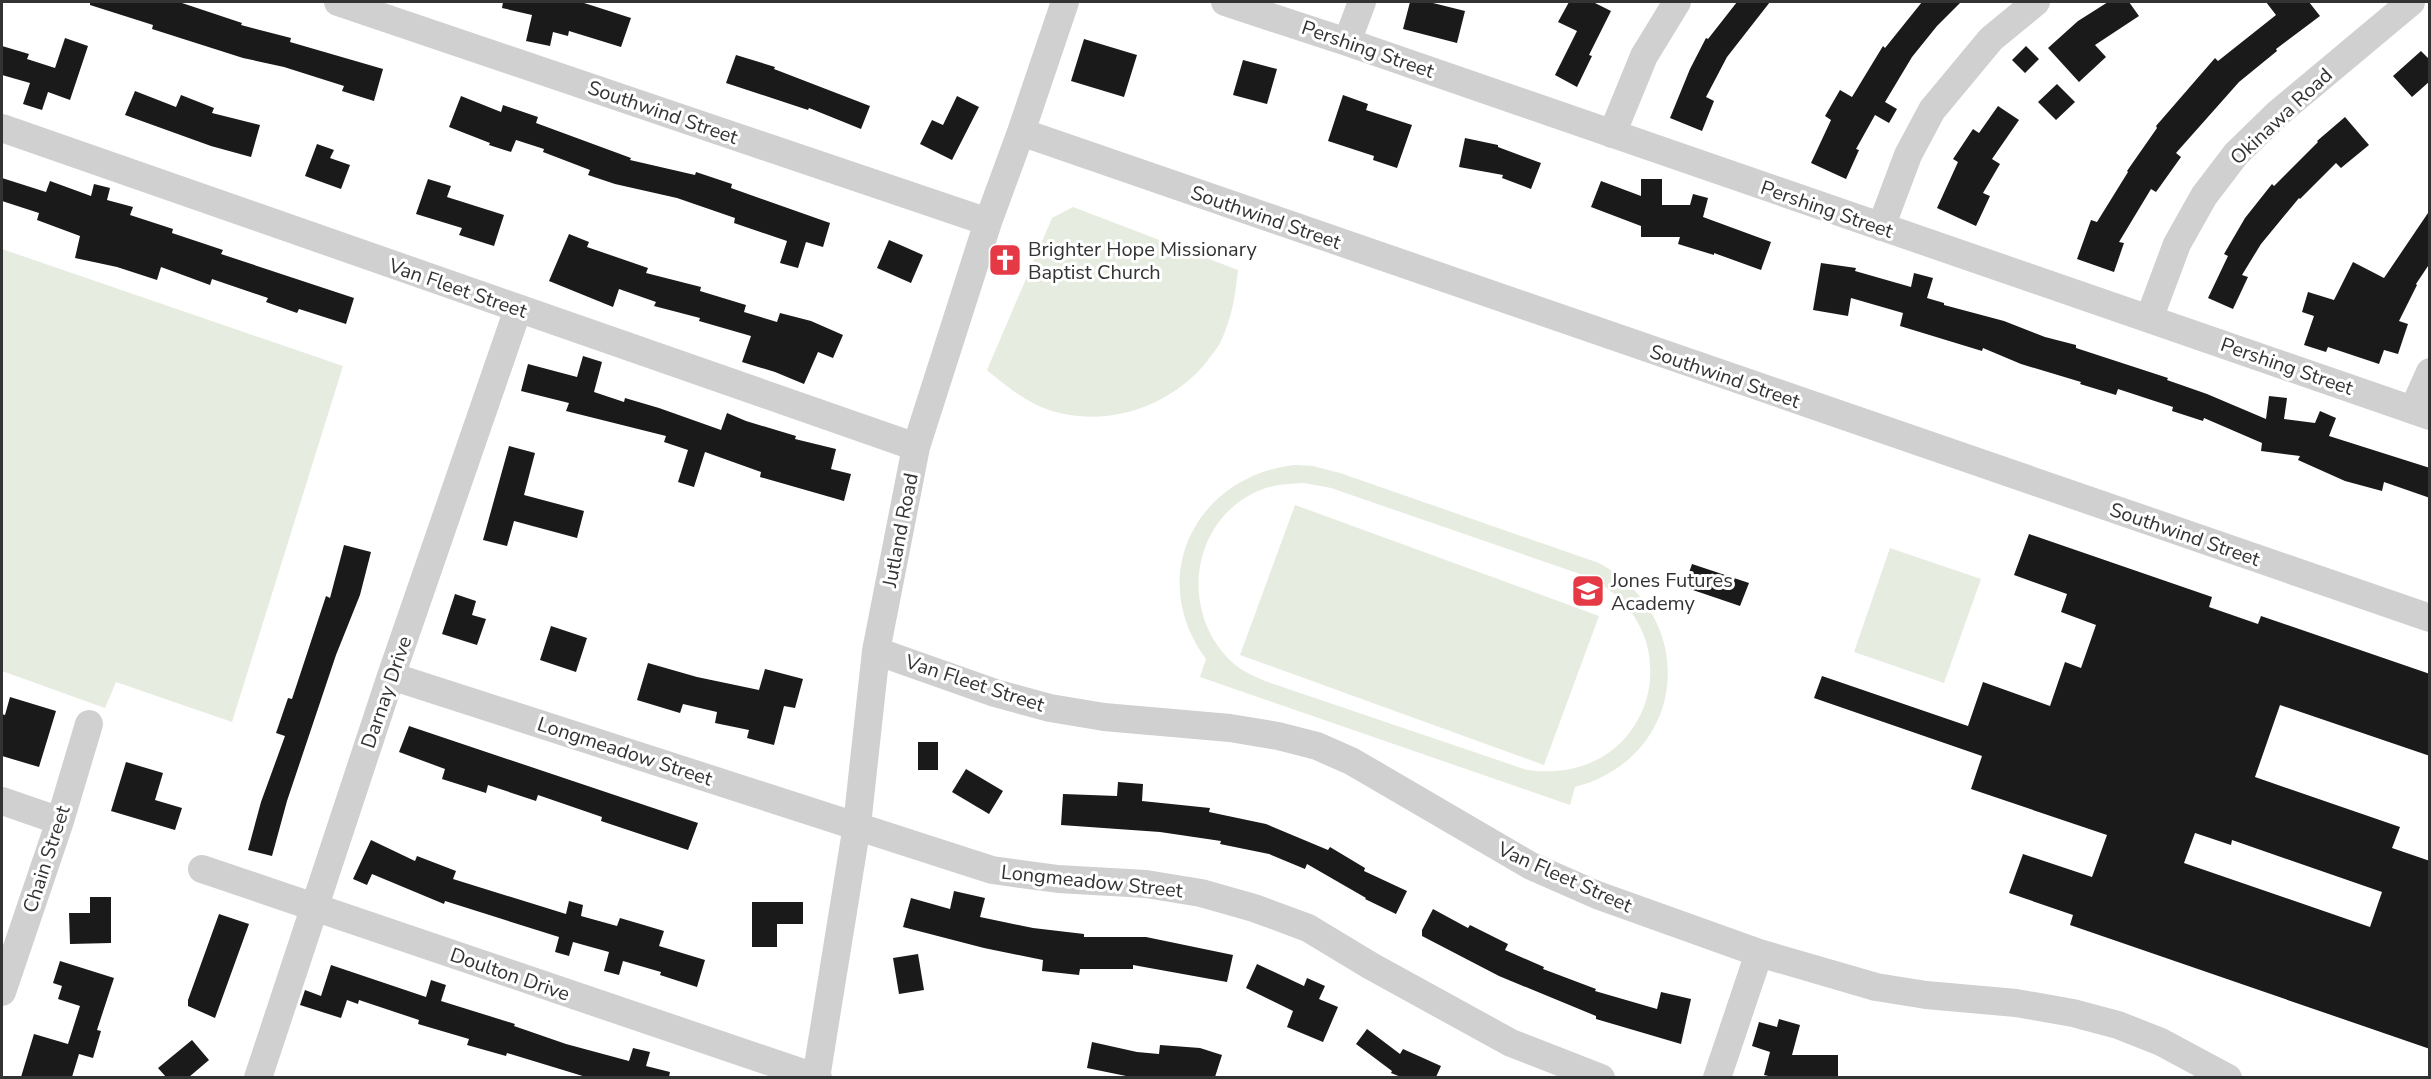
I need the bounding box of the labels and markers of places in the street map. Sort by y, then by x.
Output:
place label: Brighter Hope Missionary Baptist Church [1028,236,1257,286]
church icon: Brighter Hope Missionary Baptist Church [987,242,1023,278]
place label: Jones Futures Academy [1610,567,1733,617]
school or university icon: Jones Futures Academy [1570,573,1606,609]

